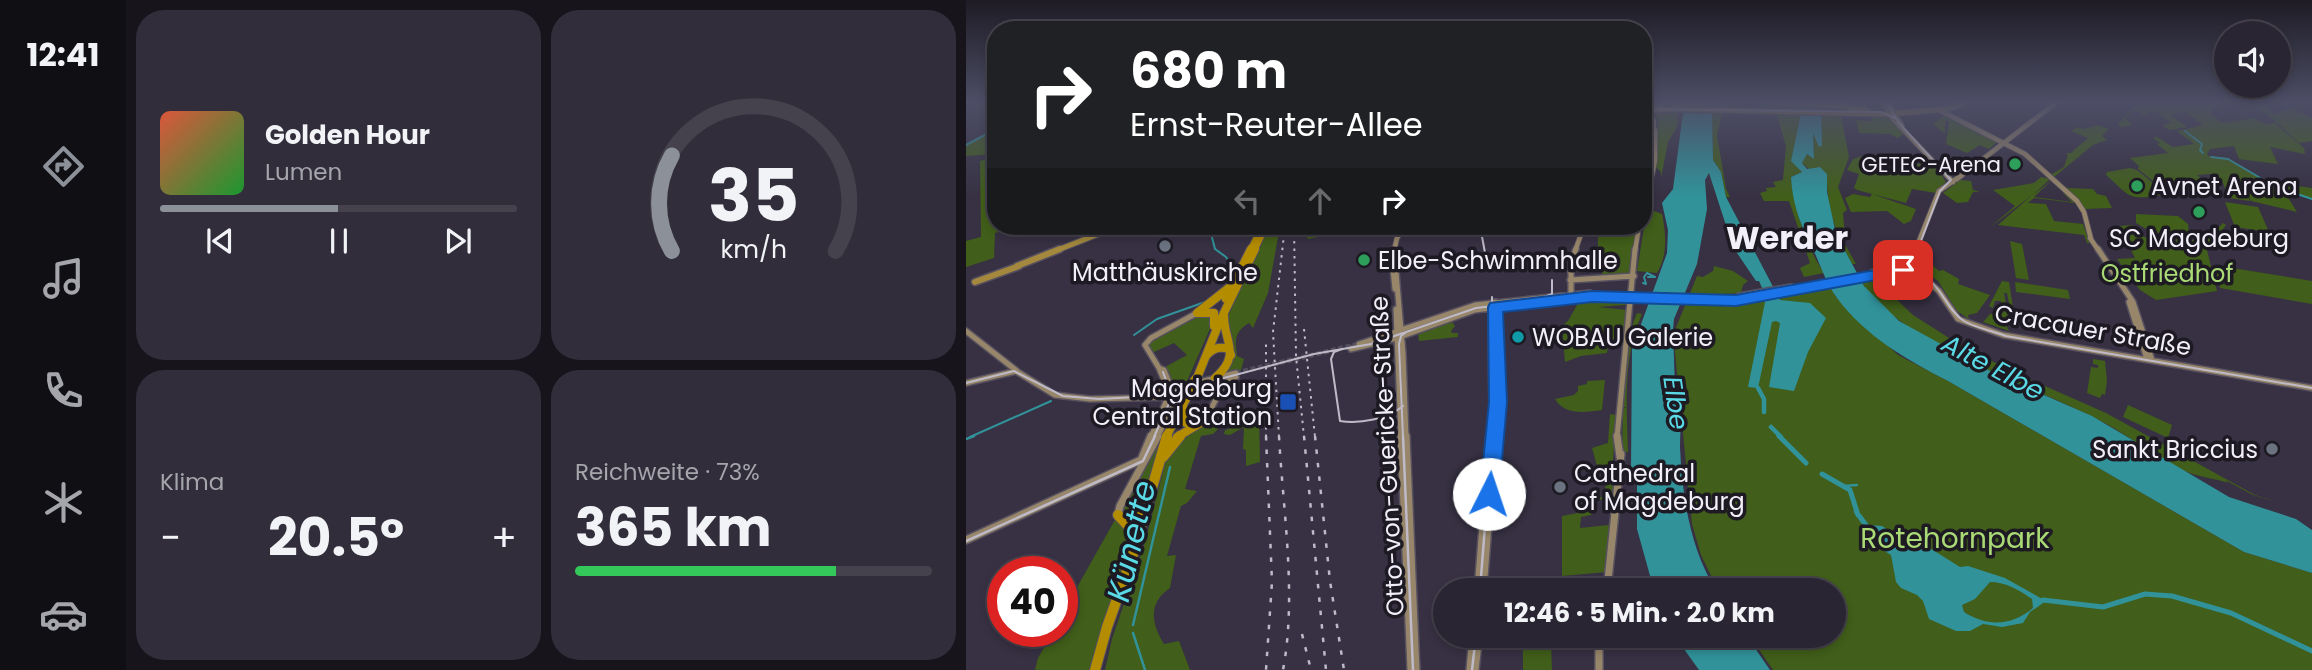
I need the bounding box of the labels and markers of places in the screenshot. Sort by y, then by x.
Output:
place label: GETEC-Arena [1861,150,2001,179]
marker: GETEC-Arena [2007,156,2023,172]
place label: Avnet Arena [2151,170,2298,203]
marker: Avnet Arena [2129,178,2145,194]
marker: SC Magdeburg [2191,204,2207,220]
place label: SC Magdeburg [2109,222,2289,255]
marker: Matthäuskirche [1157,238,1173,254]
pin [1873,240,1933,300]
place label: Elbe-Schwimmhalle [1378,244,1618,277]
marker: Elbe-Schwimmhalle [1356,252,1372,268]
place label: Matthäuskirche [1072,256,1258,289]
place label: WOBAU Galerie [1532,321,1713,354]
marker: WOBAU Galerie [1510,329,1526,345]
place label: Magdeburg Central Station [1093,372,1272,433]
marker: Magdeburg Central Station [1278,392,1298,412]
place label: Sankt Briccius [2092,433,2258,466]
marker: Sankt Briccius [2264,441,2280,457]
place label: Cathedral of Magdeburg [1574,457,1745,518]
marker: Cathedral of Magdeburg [1552,479,1568,495]

